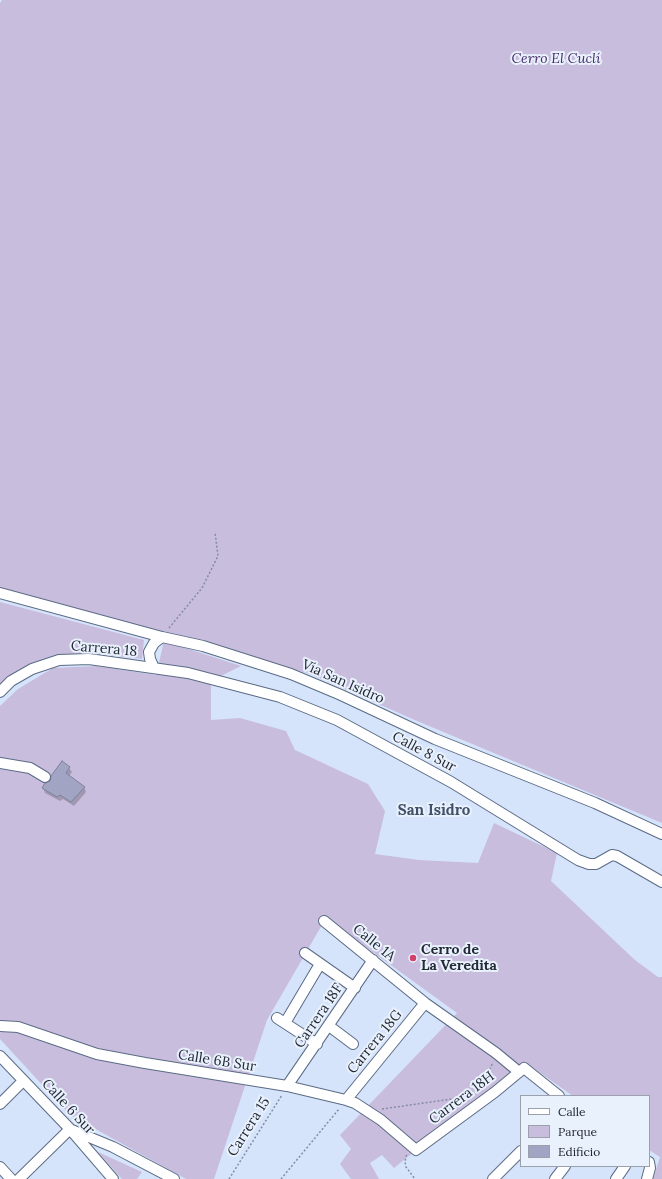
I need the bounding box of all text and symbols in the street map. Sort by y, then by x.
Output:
park label: Cerro El Cuclí [511,51,601,67]
street label: Carrera 18 [70,638,138,660]
street label: Vía San Isidro [299,656,387,708]
street label: Calle 8 Sur [389,728,459,776]
district label: San Isidro [398,802,470,820]
street label: Calle 1A [349,921,399,965]
place label: Cerro de La Veredita [421,942,497,974]
marker: Cerro de La Veredita [408,953,418,963]
street label: Carrera 18F [291,981,347,1051]
street label: Carrera 18G [344,1007,406,1077]
street label: Calle 6B Sur [177,1047,257,1075]
street label: Carrera 18H [426,1068,498,1128]
street label: Calle 6 Sur [38,1076,98,1138]
street label: Carrera 15 [224,1094,274,1160]
legend [520,1095,650,1167]
text: Calle [558,1104,586,1119]
text: Parque [558,1124,597,1139]
text: Edificio [558,1144,600,1159]

